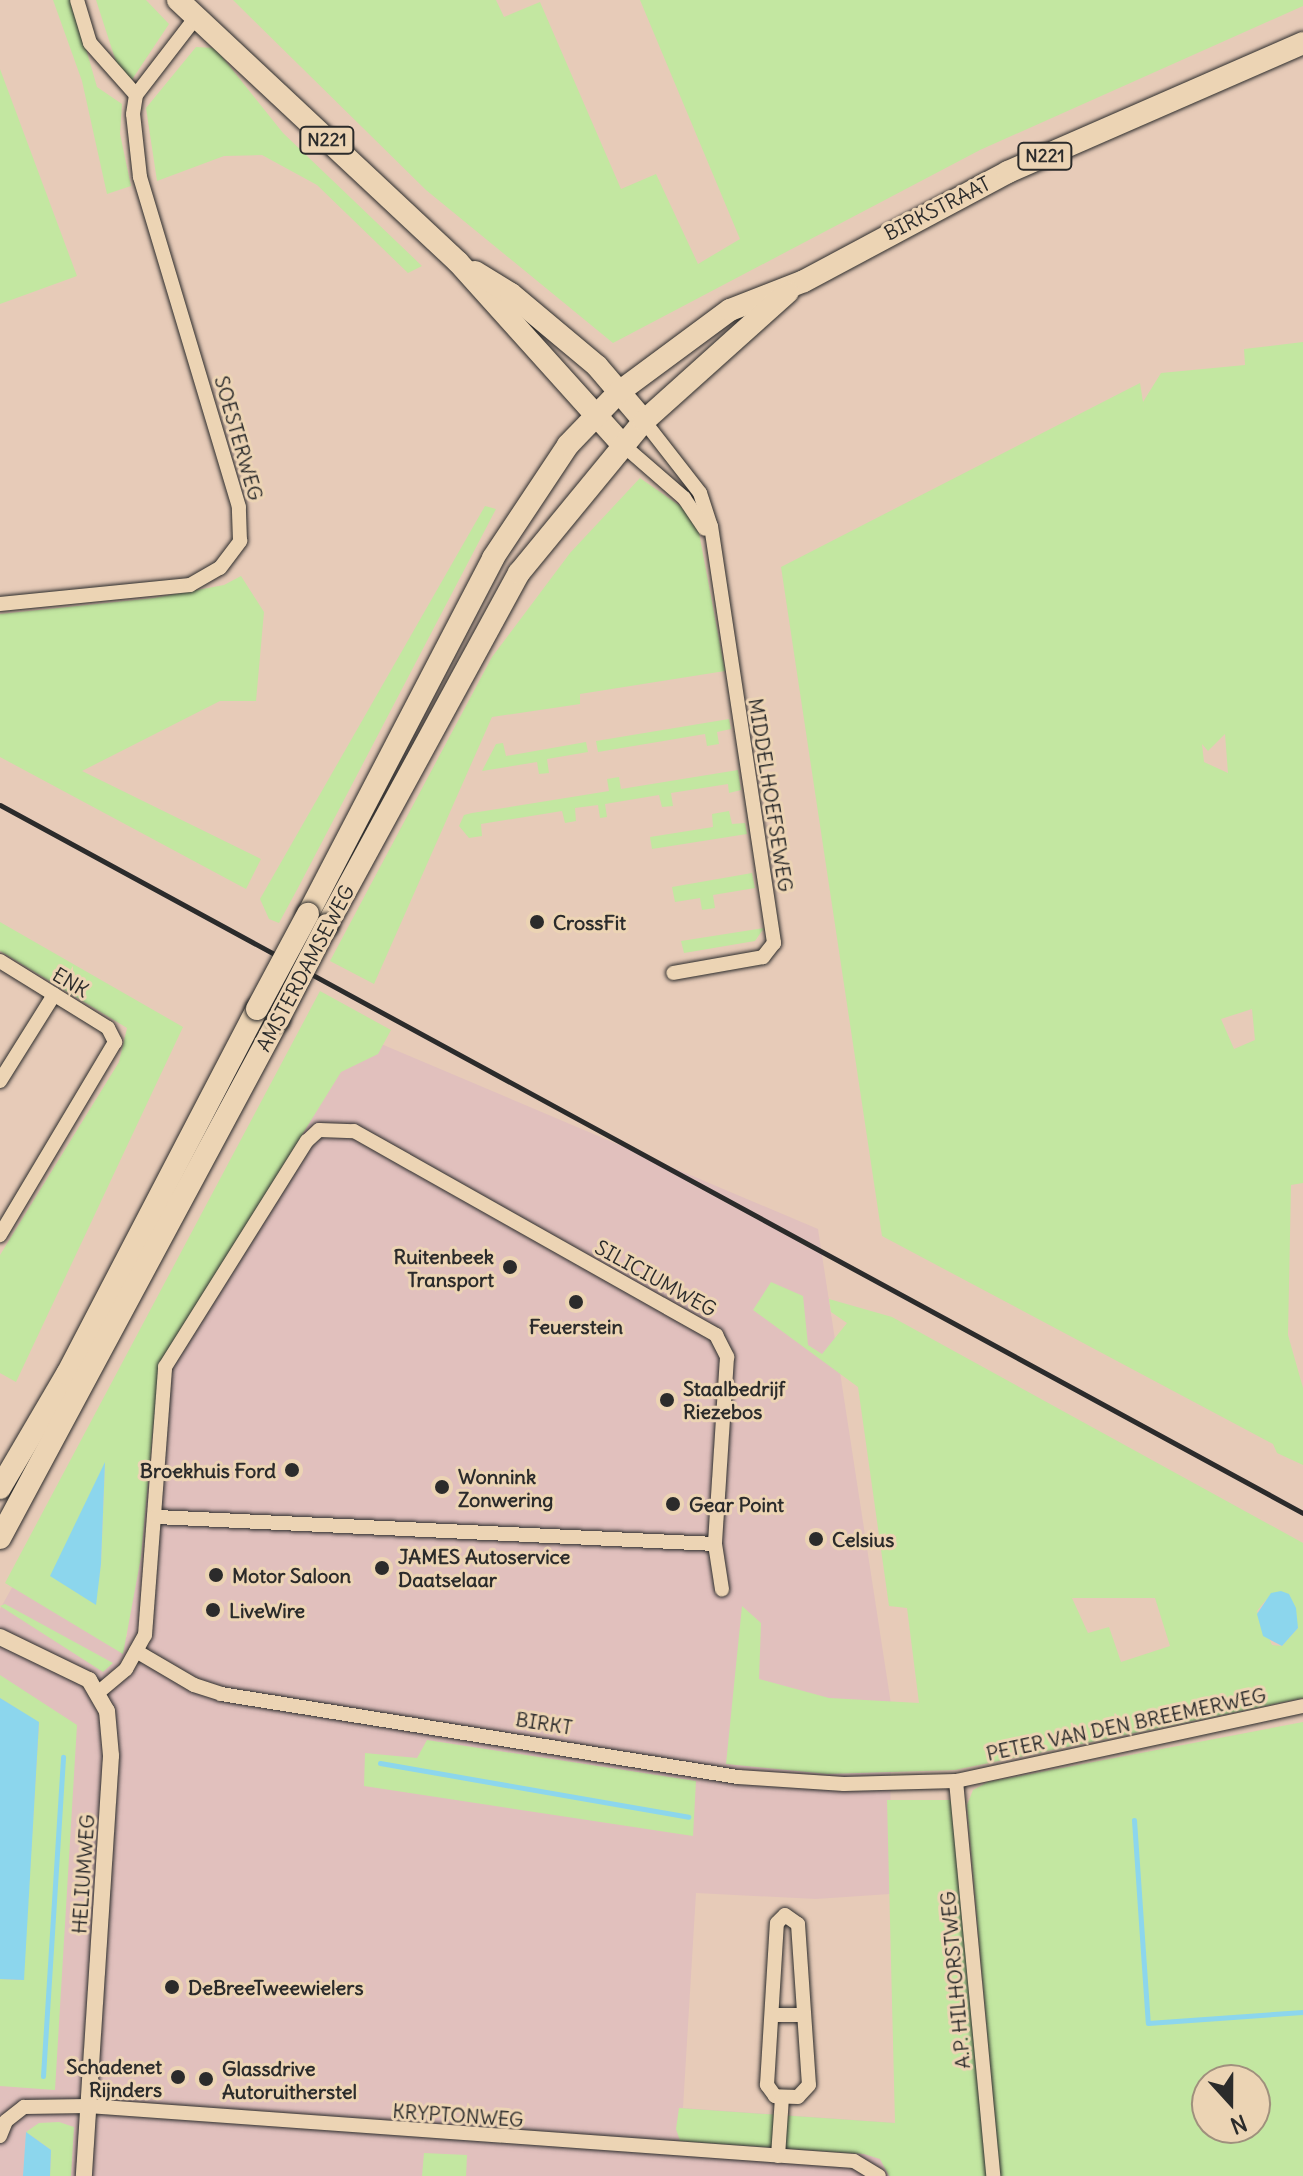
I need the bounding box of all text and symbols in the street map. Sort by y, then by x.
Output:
road number: N221 [299,126,355,154]
road number: N221 [1017,142,1073,170]
street label: BIRKSTRAAT [880,171,994,245]
street label: SOESTERWEG [210,373,268,503]
street label: MIDDELHOEFSEWEG [744,696,798,894]
street label: AMSTERDAMSEWEG [251,881,359,1055]
place label: CrossFit [553,910,626,934]
marker: CrossFit [528,913,546,931]
street label: ENK [49,962,93,1002]
street label: SILICIUMWEG [591,1235,721,1321]
place label: Ruitenbeek Transport [394,1244,494,1291]
marker: Ruitenbeek Transport [501,1258,519,1276]
marker: Feuerstein [567,1293,585,1311]
place label: Feuerstein [529,1314,623,1338]
place label: Staalbedrijf Riezebos [683,1376,785,1423]
marker: Staalbedrijf Riezebos [658,1391,676,1409]
place label: Broekhuis Ford [140,1458,276,1482]
marker: Broekhuis Ford [283,1461,301,1479]
place label: Wonnink Zonwering [458,1464,553,1511]
marker: Wonnink Zonwering [433,1478,451,1496]
place label: Gear Point [689,1492,784,1516]
marker: Gear Point [664,1495,682,1513]
place label: Celsius [832,1527,894,1551]
marker: Celsius [807,1530,825,1548]
place label: JAMES Autoservice Daatselaar [398,1544,570,1591]
marker: JAMES Autoservice Daatselaar [373,1559,391,1577]
place label: Motor Saloon [232,1563,351,1587]
marker: Motor Saloon [207,1566,225,1584]
place label: LiveWire [229,1598,305,1622]
marker: LiveWire [204,1601,222,1619]
street label: PETER VAN DEN BREEMERWEG [984,1683,1268,1765]
street label: BIRKT [514,1707,574,1739]
street label: HELIUMWEG [67,1813,99,1935]
street label: A.P. HILHORSTWEG [935,1890,975,2070]
place label: DeBreeTweewielers [188,1975,364,1999]
marker: DeBreeTweewielers [163,1978,181,1996]
place label: Schadenet Rijnders [66,2054,162,2101]
place label: Glassdrive Autoruitherstel [222,2056,357,2103]
north arrow [1191,2064,1271,2144]
marker: Schadenet Rijnders [169,2068,187,2086]
marker: Glassdrive Autoruitherstel [197,2070,215,2088]
street label: KRYPTONWEG [392,2098,524,2132]
text: N [1227,2109,1251,2140]

